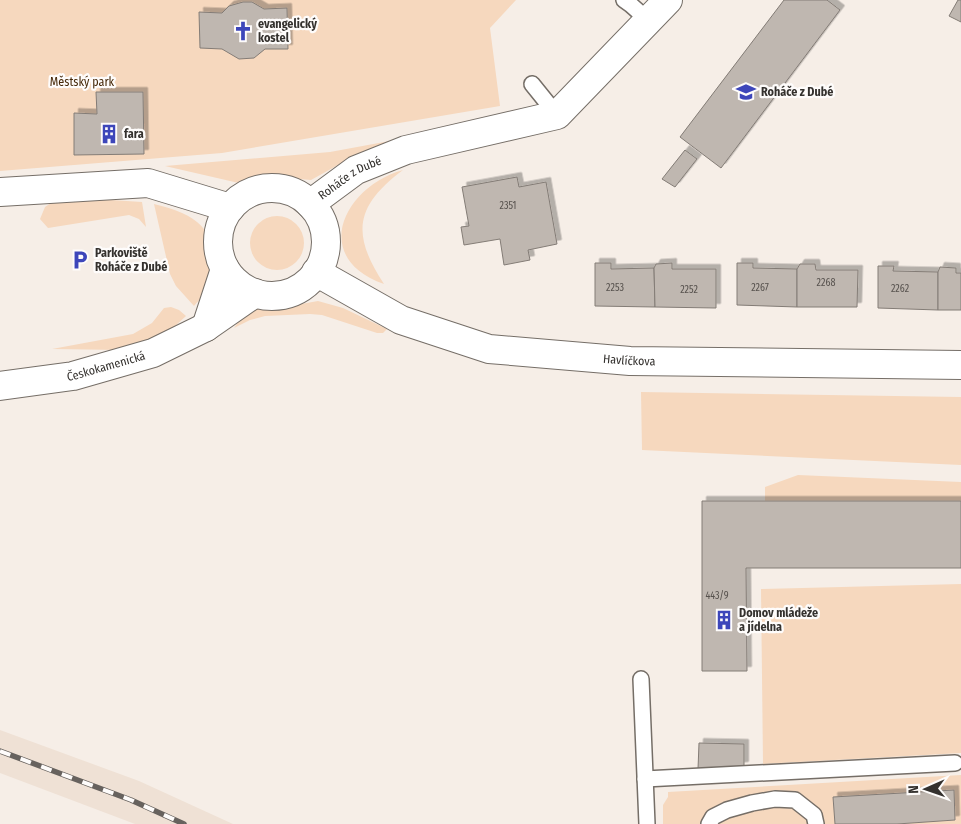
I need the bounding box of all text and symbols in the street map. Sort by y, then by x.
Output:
place label: evangelický kostel [258,17,317,45]
church icon: evangelický kostel [232,20,254,42]
park label: Městský park [50,75,115,89]
school or university icon: Roháče z Dubé [735,81,757,103]
place label: Roháče z Dubé [761,85,833,99]
building icon: fara [98,123,120,145]
place label: fara [124,127,144,141]
street label: Roháče z Dubé [316,154,383,202]
house number: 2351 [500,200,516,212]
place label: Parkoviště Roháče z Dubé [95,246,167,274]
parking icon: Parkoviště Roháče z Dubé [69,249,91,271]
house number: 2268 [817,277,835,289]
house number: 2253 [606,282,624,294]
house number: 2267 [751,282,769,294]
house number: 2262 [891,283,910,295]
house number: 2252 [680,284,698,296]
street label: Českokamenická [66,349,147,384]
street label: Havlíčkova [602,352,656,368]
house number: 443/9 [706,590,729,602]
place label: Domov mládeže a jídelna [739,606,818,634]
building icon: Domov mládeže a jídelna [713,609,735,631]
north arrow [901,764,951,814]
text: N [905,785,922,794]

